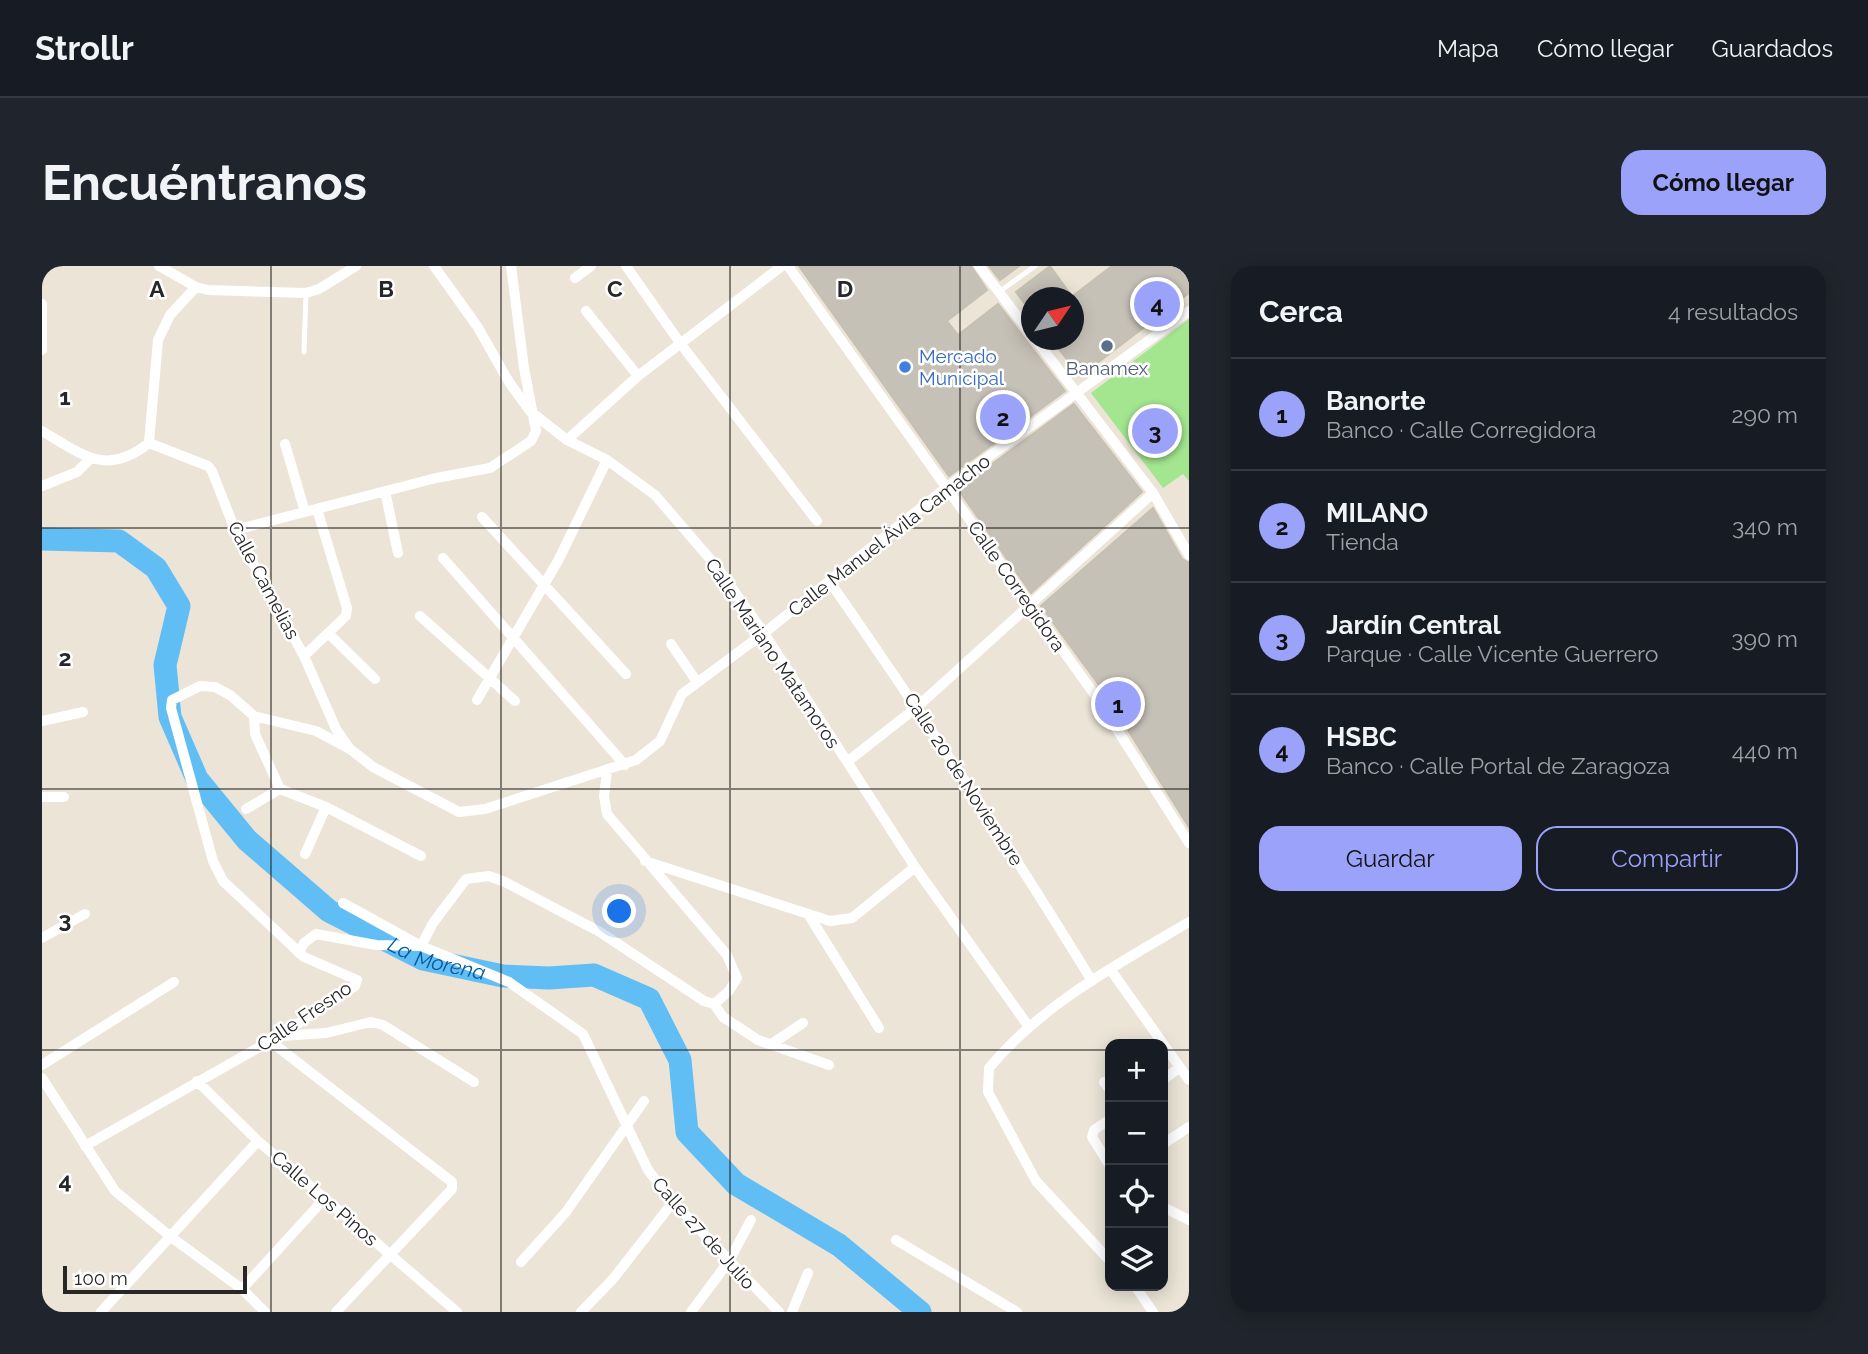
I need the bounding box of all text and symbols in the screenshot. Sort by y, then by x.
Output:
text: Strollr [35,29,134,68]
text: Mapa [1437,34,1499,63]
text: Cómo llegar [1537,34,1674,63]
text: Guardados [1712,34,1833,63]
button: Cómo llegar [1621,150,1826,215]
text: Encuéntranos [42,154,367,211]
text: A [149,275,165,302]
text: B [378,275,394,302]
text: C [607,275,623,302]
text: D [837,275,853,302]
pin: 4 [1134,278,1180,330]
north arrow [1021,287,1084,350]
text: Cerca [1259,294,1343,329]
text: 4 resultados [1668,298,1798,325]
marker: Banamex [1099,338,1115,354]
place label: Mercado Municipal [919,345,1005,389]
place label: Banamex [1066,357,1149,379]
marker: Mercado Municipal [897,359,913,375]
text: 1 [59,383,71,410]
text: Banorte [1326,386,1426,416]
pin: 2 [980,391,1026,443]
text: 1 [1276,401,1288,428]
text: 290 m [1731,401,1798,428]
pin: 3 [1132,405,1178,457]
text: Banco · Calle Corregidora [1326,416,1596,443]
street label: Calle Manuel Ávila Camacho [784,449,994,621]
text: MILANO [1326,498,1428,528]
text: 2 [1276,513,1288,540]
text: 340 m [1732,513,1798,540]
street label: Calle Camelias [224,517,304,643]
street label: Calle Corregidora [964,517,1070,655]
text: Tienda [1326,528,1399,555]
street label: Calle Mariano Matamoros [701,554,845,752]
text: Jardín Central [1326,610,1501,640]
text: 3 [1276,625,1288,652]
text: 390 m [1731,625,1798,652]
text: Parque · Calle Vicente Guerrero [1326,640,1658,667]
text: 2 [59,644,71,671]
pin: 1 [1095,678,1141,730]
street label: Calle 20 de Noviembre [900,689,1028,869]
text: HSBC [1326,722,1397,752]
text: 4 [1275,737,1289,764]
text: 440 m [1732,737,1798,764]
text: Banco · Calle Portal de Zaragoza [1326,752,1670,779]
button: Guardar [1259,826,1522,891]
button: Compartir [1536,826,1798,891]
your location [602,894,636,928]
text: 3 [59,906,71,933]
water label: La Morena [384,931,488,985]
street label: Calle Fresno [253,976,355,1056]
map controls [1105,1039,1168,1291]
button: + [1105,1039,1168,1102]
button: − [1105,1102,1168,1165]
street label: Calle Los Pinos [267,1146,383,1250]
button: locate [1105,1165,1168,1228]
text: 4 [58,1167,72,1194]
street label: Calle 27 de Julio [648,1173,760,1293]
button: layers [1105,1228,1168,1291]
scale bar [63,1263,247,1295]
text: 100 m [74,1267,128,1289]

